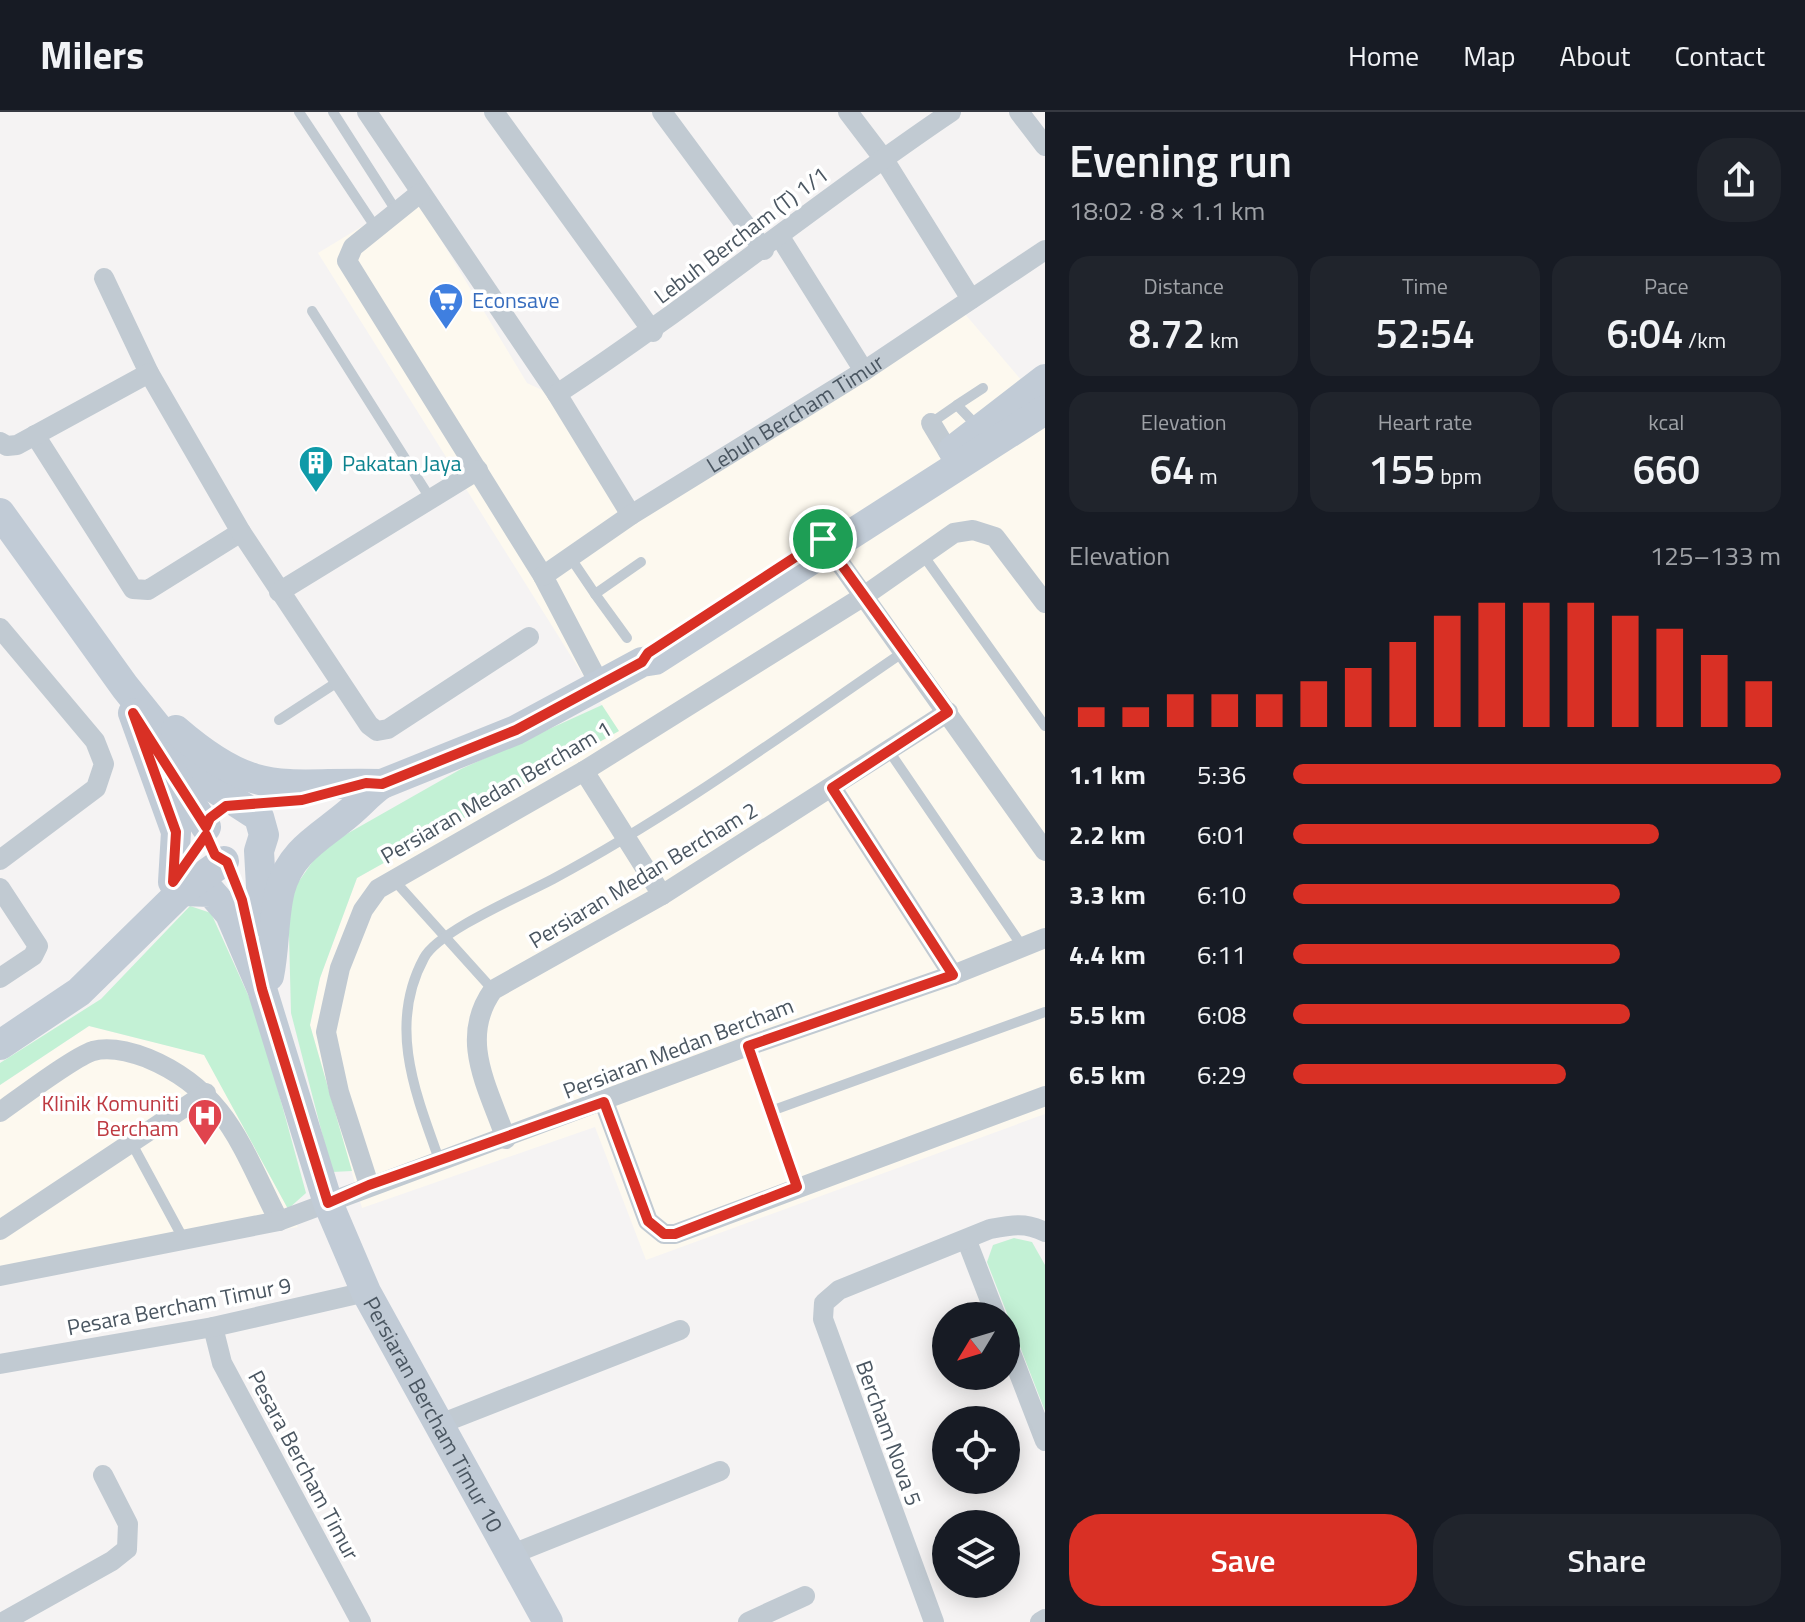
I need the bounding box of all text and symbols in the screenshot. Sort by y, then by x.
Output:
text: Milers [40,26,144,84]
text: Home [1348,34,1419,77]
text: Map [1463,34,1516,77]
text: About [1560,34,1630,77]
text: Contact [1674,34,1765,77]
text: Evening run [1069,127,1292,194]
button: share [1697,138,1781,222]
street label: Lebuh Bercham (T) 1/1 [647,158,835,312]
text: 18:02 · 8 × 1.1 km [1069,191,1265,230]
text: Distance [1143,269,1224,303]
text: Time [1402,269,1448,303]
text: Pace [1644,269,1689,303]
supermarket icon: Econsave [427,281,465,331]
place label: Econsave [472,283,560,317]
text: 8.72 [1128,303,1205,364]
text: 52:54 [1375,303,1475,364]
text: 6:04 [1607,303,1683,364]
text: km [1205,323,1239,357]
text: /km [1683,323,1726,357]
street label: Lebuh Bercham Timur [700,345,891,482]
text: Elevation [1141,405,1226,439]
text: Heart rate [1378,405,1472,439]
text: kcal [1648,405,1684,439]
text: 64 [1150,439,1194,500]
text: 155 [1368,439,1435,500]
text: 660 [1633,439,1700,500]
building icon: Pakatan Jaya [297,444,335,494]
place label: Pakatan Jaya [342,446,462,480]
text: m [1194,459,1218,493]
text: bpm [1435,459,1482,493]
pin [789,505,857,573]
icon: arrive [801,517,845,561]
text: Elevation [1069,536,1170,575]
text: 125–133 m [1650,536,1781,575]
street label: Persiaran Medan Bercham 1 [374,712,618,872]
text: 1.1 km [1069,755,1146,794]
text: 5:36 [1197,755,1246,794]
street label: Persiaran Medan Bercham 2 [522,793,764,957]
text: 2.2 km [1069,815,1146,854]
text: 6:01 [1197,815,1246,854]
text: 3.3 km [1069,875,1146,914]
text: 6:10 [1197,875,1246,914]
text: 4.4 km [1069,935,1146,974]
text: 6:11 [1197,935,1246,974]
street label: Persiaran Medan Bercham [558,988,798,1108]
text: 5.5 km [1069,995,1146,1034]
text: 6:08 [1197,995,1246,1034]
text: 6.5 km [1069,1055,1146,1094]
text: 6:29 [1197,1055,1246,1094]
place label: Klinik Komuniti Bercham [42,1086,179,1145]
hospital icon: Klinik Komuniti Bercham [186,1097,224,1147]
street label: Pesara Bercham Timur 9 [64,1268,294,1344]
street label: Persiaran Bercham Timur 10 [355,1290,512,1538]
north arrow [932,1302,1020,1390]
map controls [932,1302,1020,1598]
street label: Bercham Nova 5 [847,1356,931,1510]
street label: Pesara Bercham Timur [240,1364,369,1566]
button: locate [932,1406,1020,1494]
button: layers [932,1510,1020,1598]
button: Save [1069,1514,1417,1606]
button: Share [1433,1514,1781,1606]

